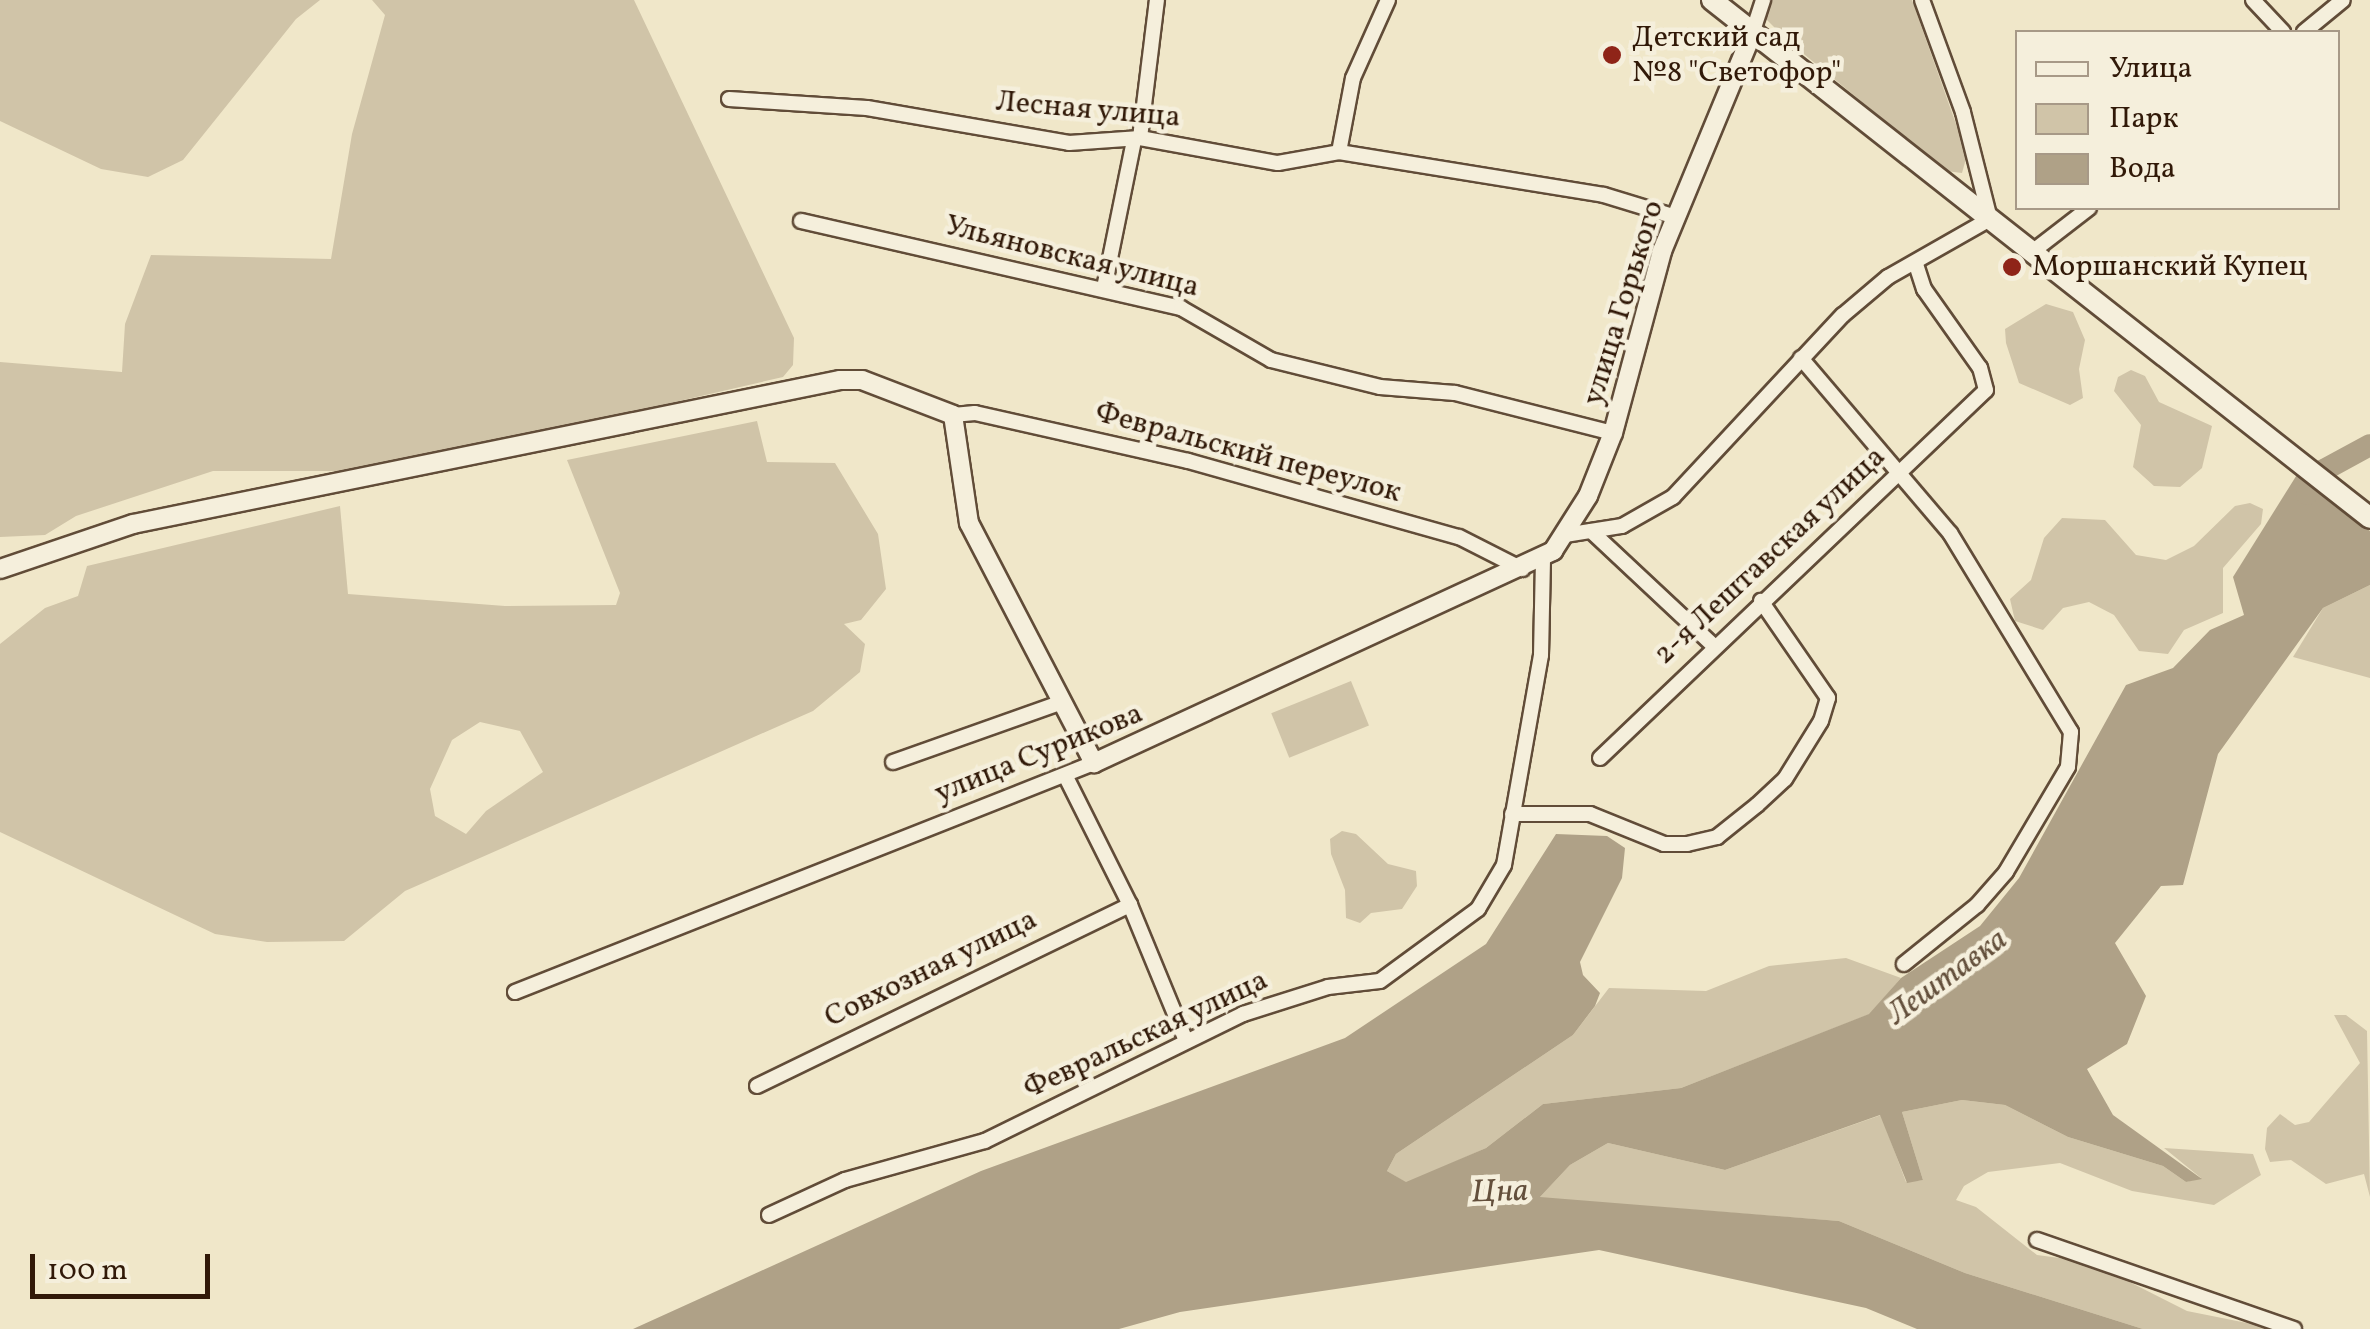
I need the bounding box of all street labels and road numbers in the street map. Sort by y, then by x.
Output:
street label: Лесная улица [994,84,1182,136]
street label: улица Горького [1576,196,1672,410]
street label: Ульяновская улица [941,208,1203,306]
street label: Февральский переулок [1091,395,1405,511]
street label: 2-я Лештавская улица [1646,439,1894,673]
street label: улица Сурикова [930,696,1148,812]
street label: Совхозная улица [819,902,1043,1036]
street label: Февральская улица [1018,962,1274,1108]

